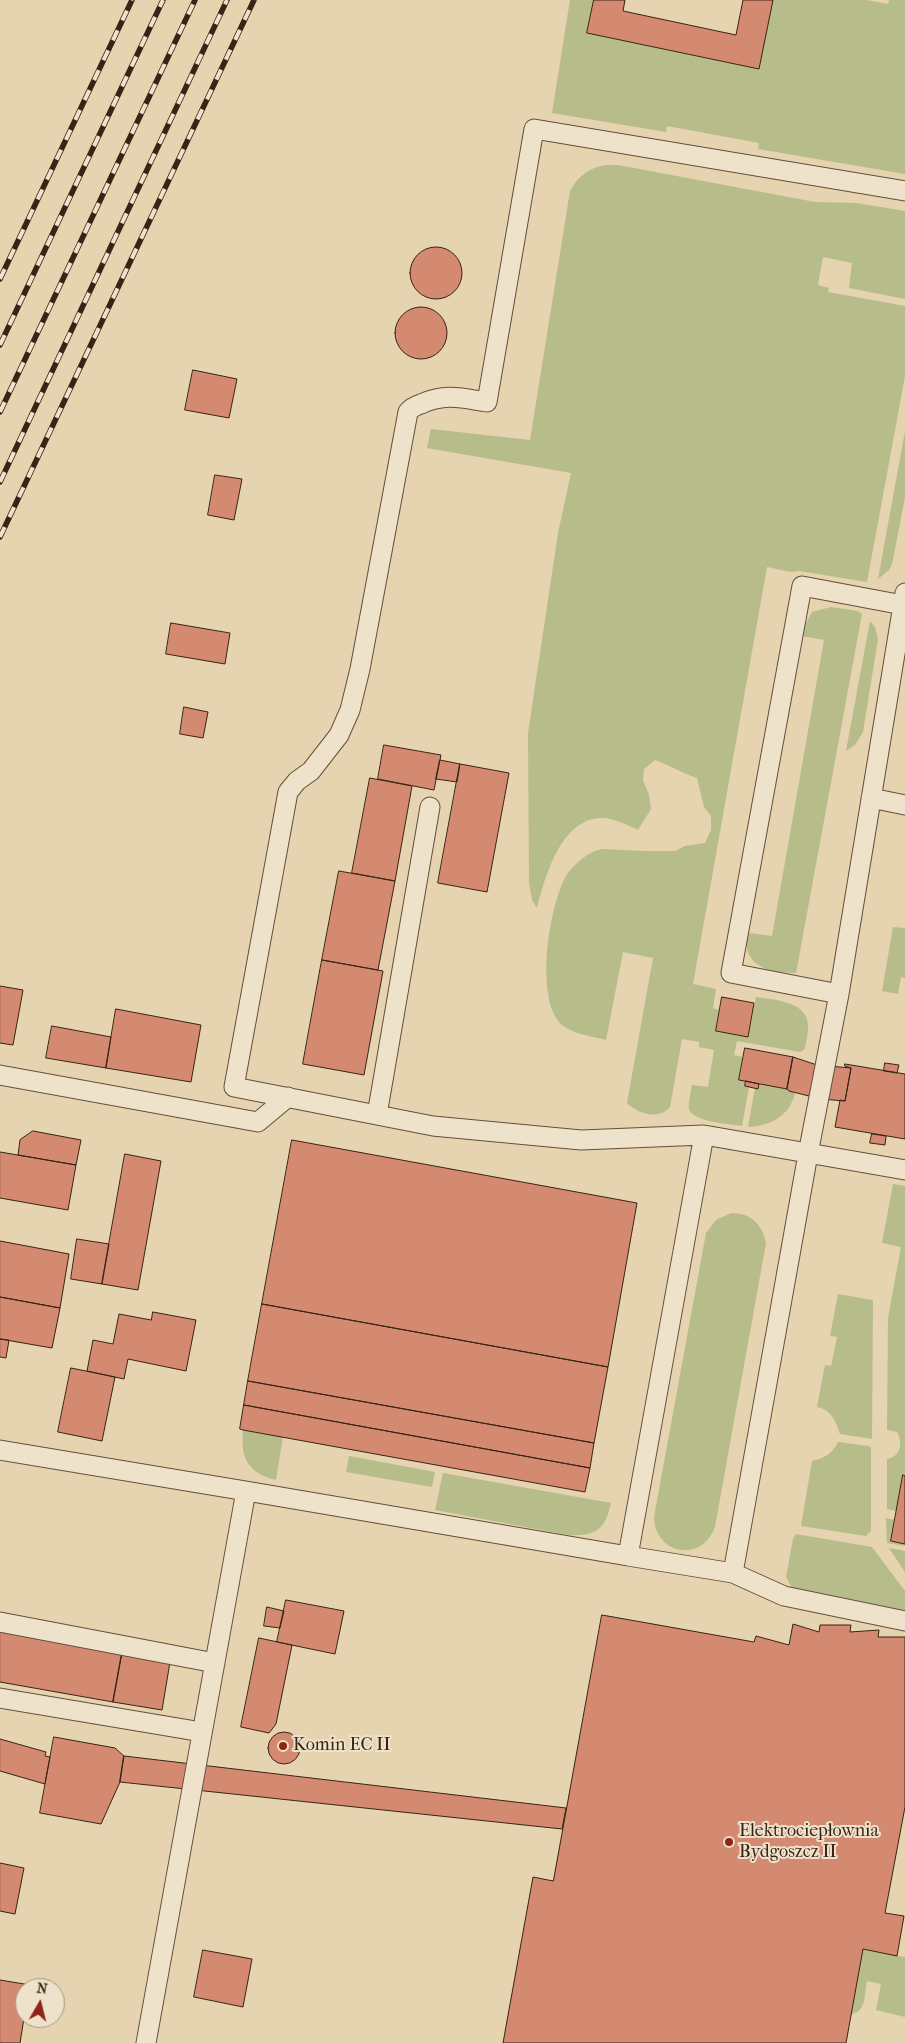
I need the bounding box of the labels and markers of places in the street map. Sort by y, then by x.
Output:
place label: Komin EC II [293,1735,390,1757]
marker: Komin EC II [277,1740,289,1752]
place label: Elektrociepłownia Bydgoszcz II [739,1821,879,1864]
marker: Elektrociepłownia Bydgoszcz II [723,1836,735,1848]

